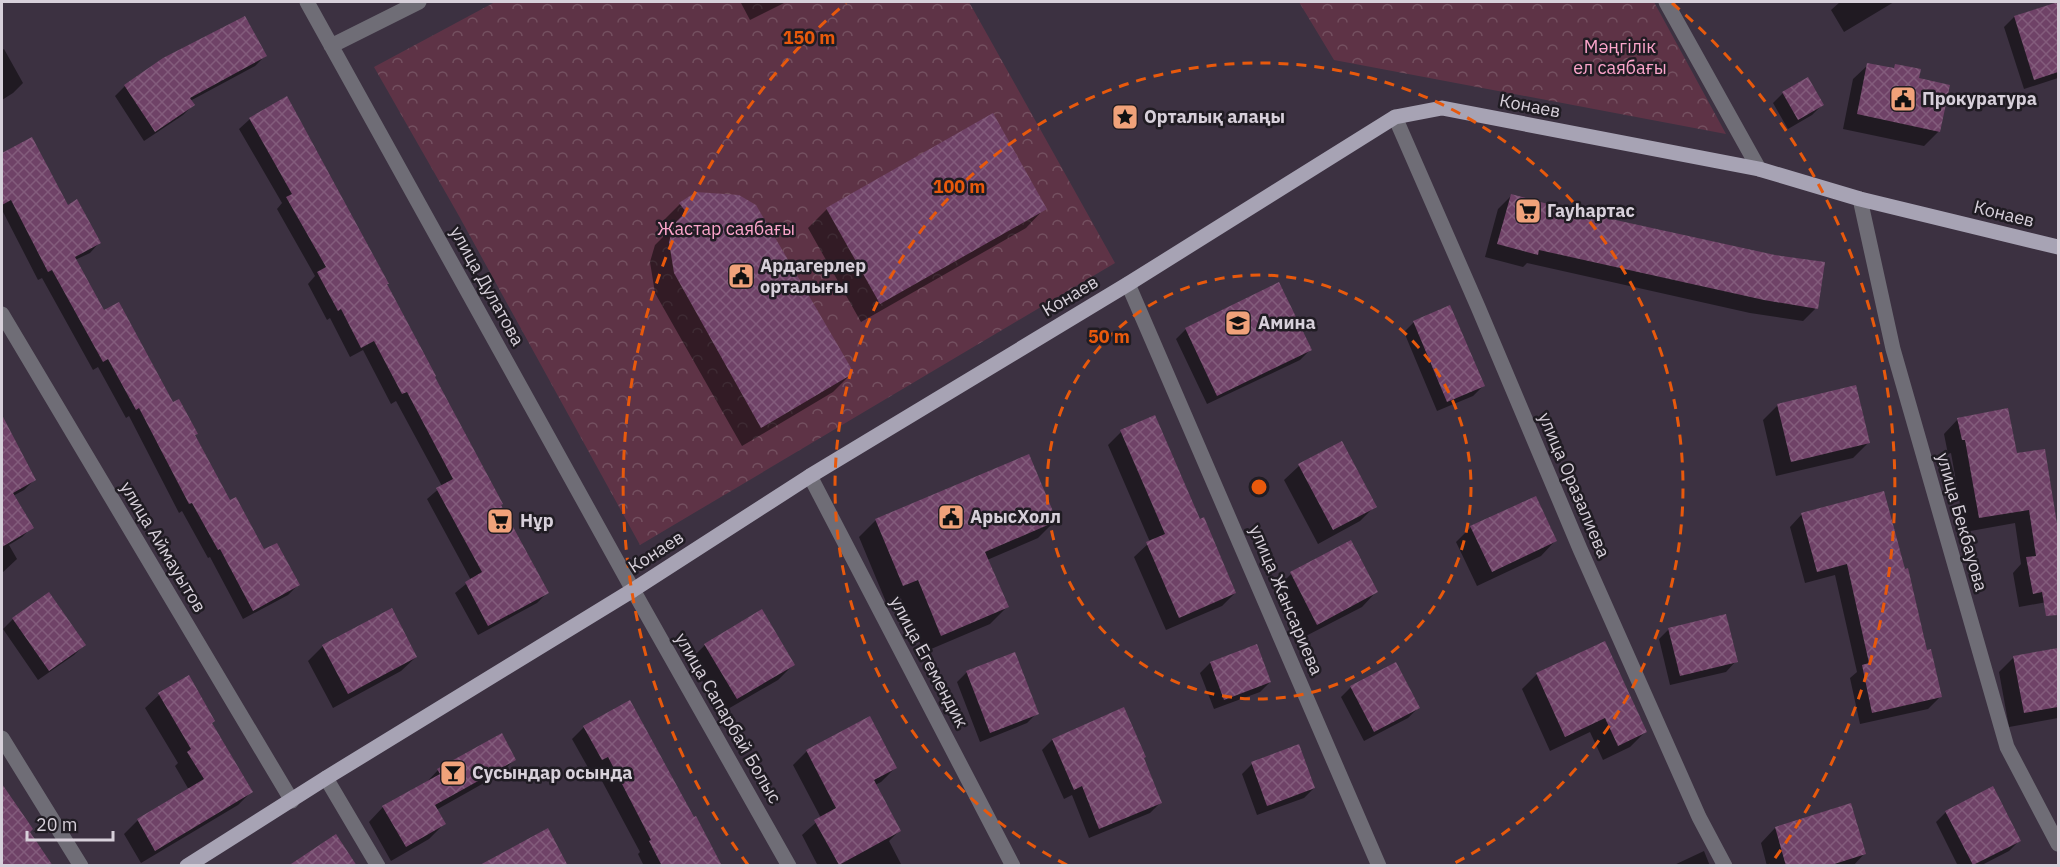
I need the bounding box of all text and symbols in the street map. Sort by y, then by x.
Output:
text: 150 m [783,26,835,49]
park label: Мәңгілік ел саябағы [1573,35,1667,79]
public building icon: Прокуратура [1888,84,1918,114]
place label: Прокуратура [1922,87,2037,110]
street label: Конаев [1498,88,1563,123]
place icon: Орталық алаңы [1110,102,1140,132]
place label: Орталық алаңы [1144,105,1285,128]
text: 100 m [933,175,985,198]
street label: Конаев [1971,195,2037,232]
supermarket icon: Гауһартас [1513,196,1543,226]
place label: Гауһартас [1547,199,1635,222]
park label: Жастар саябағы [657,217,795,240]
street label: улица Дулатова [445,222,530,350]
place label: Ардагерлер орталығы [760,254,866,298]
public building icon: Ардагерлер орталығы [726,261,756,291]
street label: Конаев [1037,270,1102,321]
school or university icon: Амина [1223,308,1253,338]
place label: Амина [1258,311,1316,334]
text: 50 m [1088,325,1130,348]
street label: улица Оразалиева [1533,409,1616,561]
street label: улица Бекбауова [1932,450,1993,594]
street label: улица Аймауытов [115,477,212,616]
centre of rings [1249,477,1269,497]
public building icon: АрысХолл [936,502,966,532]
place label: АрысХолл [970,505,1061,528]
supermarket icon: Нұр [485,506,515,536]
place label: Нұр [520,509,554,532]
street label: улица Жансариева [1244,521,1329,679]
street label: Конаев [624,525,688,578]
street label: улица Егемендик [885,592,974,732]
street label: улица Cапарбай Болыс [670,628,787,807]
bar icon: Сусындар осында [438,758,468,788]
place label: Сусындар осында [472,761,632,784]
scale bar [27,804,112,842]
text: 20 m [36,813,78,836]

